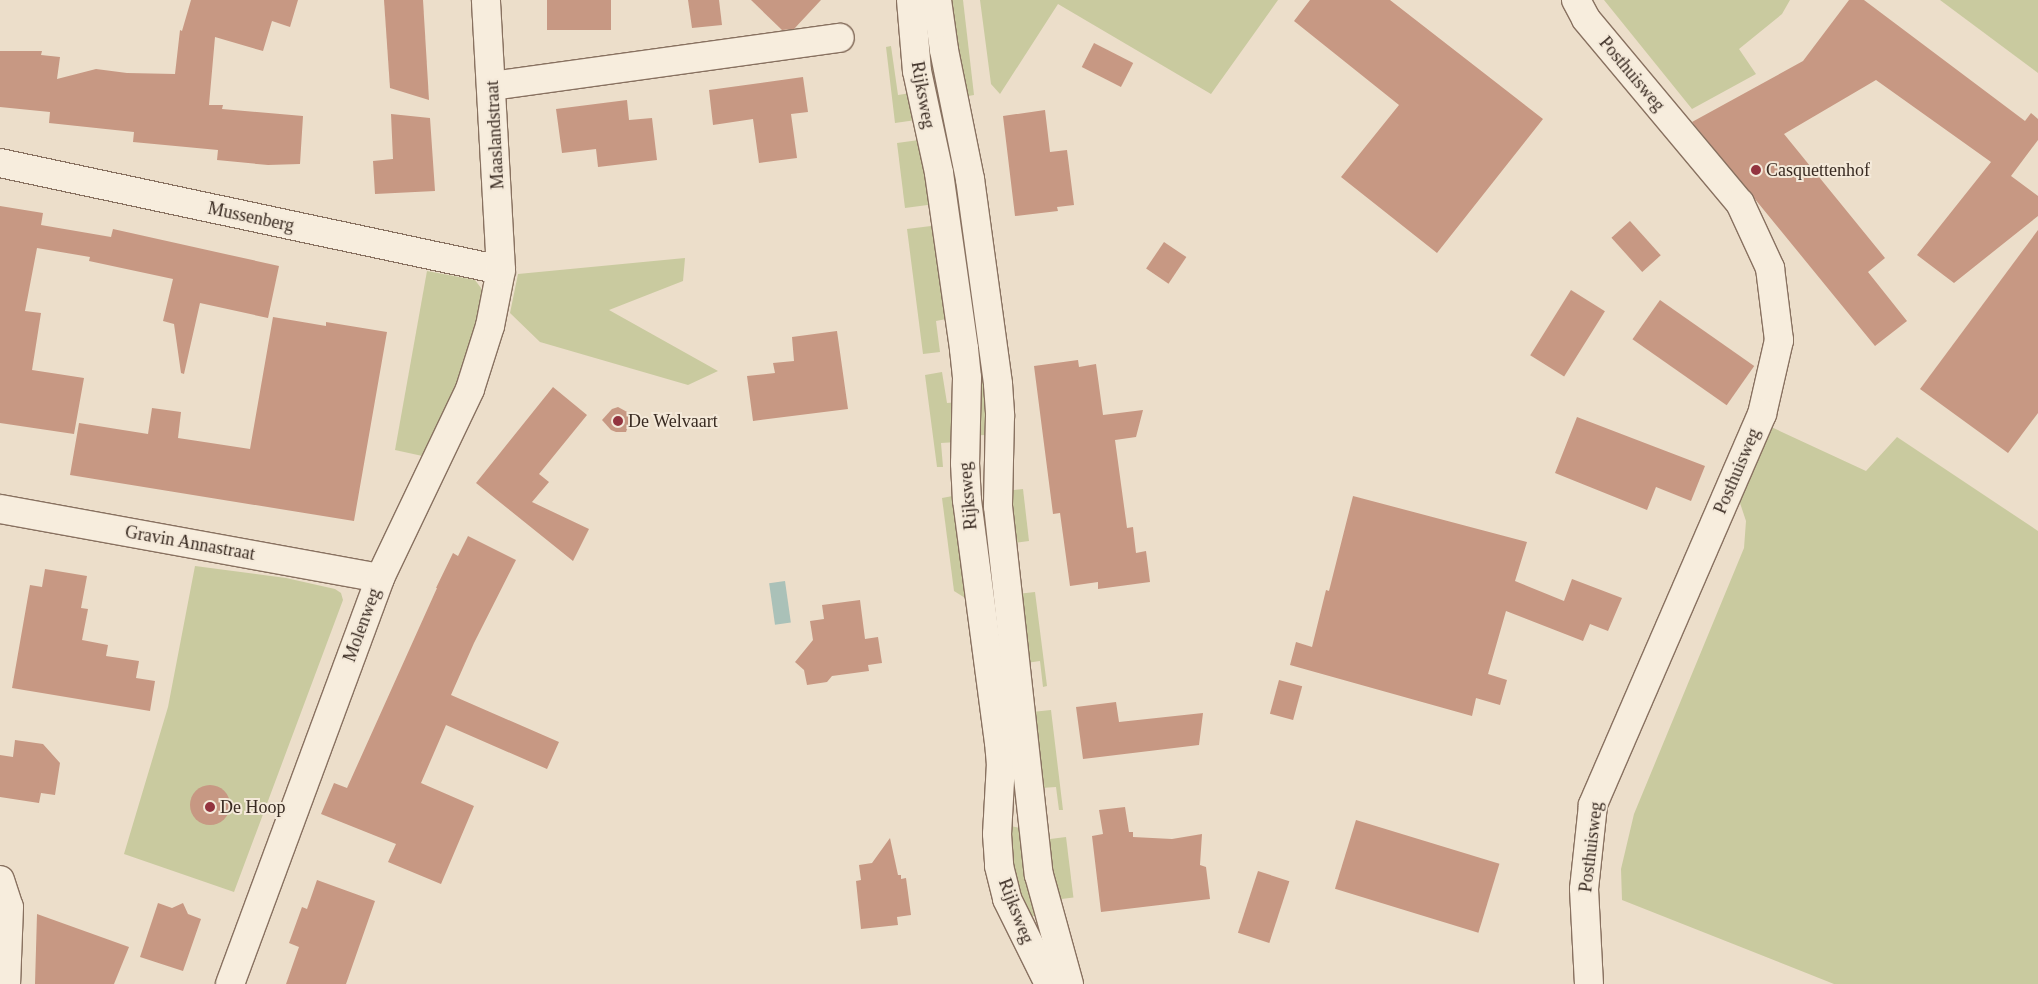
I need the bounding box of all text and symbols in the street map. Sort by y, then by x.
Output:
street label: Posthuisweg [1594,32,1670,116]
street label: Rijksweg [906,60,940,130]
street label: Maaslandstraat [481,80,509,190]
place label: Casquettenhof [1766,159,1870,181]
marker: Casquettenhof [1750,164,1762,176]
street label: Mussenberg [206,197,296,237]
place label: De Welvaart [628,410,718,432]
marker: De Welvaart [612,415,624,427]
street label: Posthuisweg [1709,425,1765,517]
street label: Rijksweg [954,461,982,531]
street label: Gravin Annastraat [123,521,257,565]
street label: Molenweg [339,585,385,665]
place label: De Hoop [220,796,285,818]
marker: De Hoop [204,801,216,813]
street label: Posthuisweg [1575,801,1607,893]
street label: Rijksweg [994,875,1038,947]

